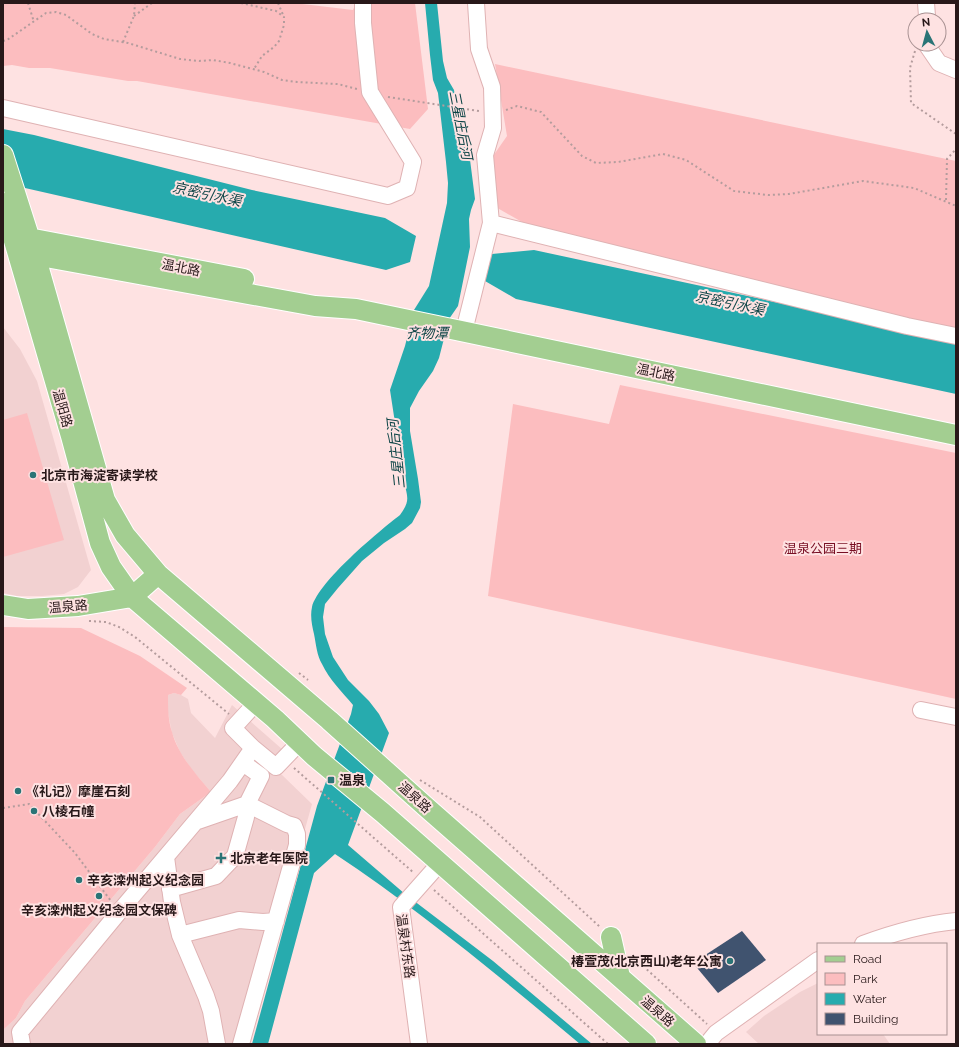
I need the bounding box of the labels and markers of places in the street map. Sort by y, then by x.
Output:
place label: 北京市海淀寄读学校 [41,468,158,483]
marker: 北京市海淀寄读学校 [28,470,38,480]
place label: 温泉 [339,773,365,788]
marker: 温泉 [326,775,336,785]
place label: 《礼记》摩崖石刻 [26,784,130,799]
marker: 《礼记》摩崖石刻 [13,786,23,796]
place label: 八棱石幢 [42,804,94,819]
marker: 八棱石幢 [29,806,39,816]
place label: 北京老年医院 [230,851,308,866]
marker: 北京老年医院 [215,852,227,864]
place label: 辛亥滦州起义纪念园 [87,873,204,888]
marker: 辛亥滦州起义纪念园 [74,875,84,885]
marker: 辛亥滦州起义纪念园文保碑 [94,891,104,901]
place label: 辛亥滦州起义纪念园文保碑 [21,903,177,918]
place label: 椿萱茂(北京西山)老年公寓 [571,954,722,969]
marker: 椿萱茂(北京西山)老年公寓 [725,956,735,966]

